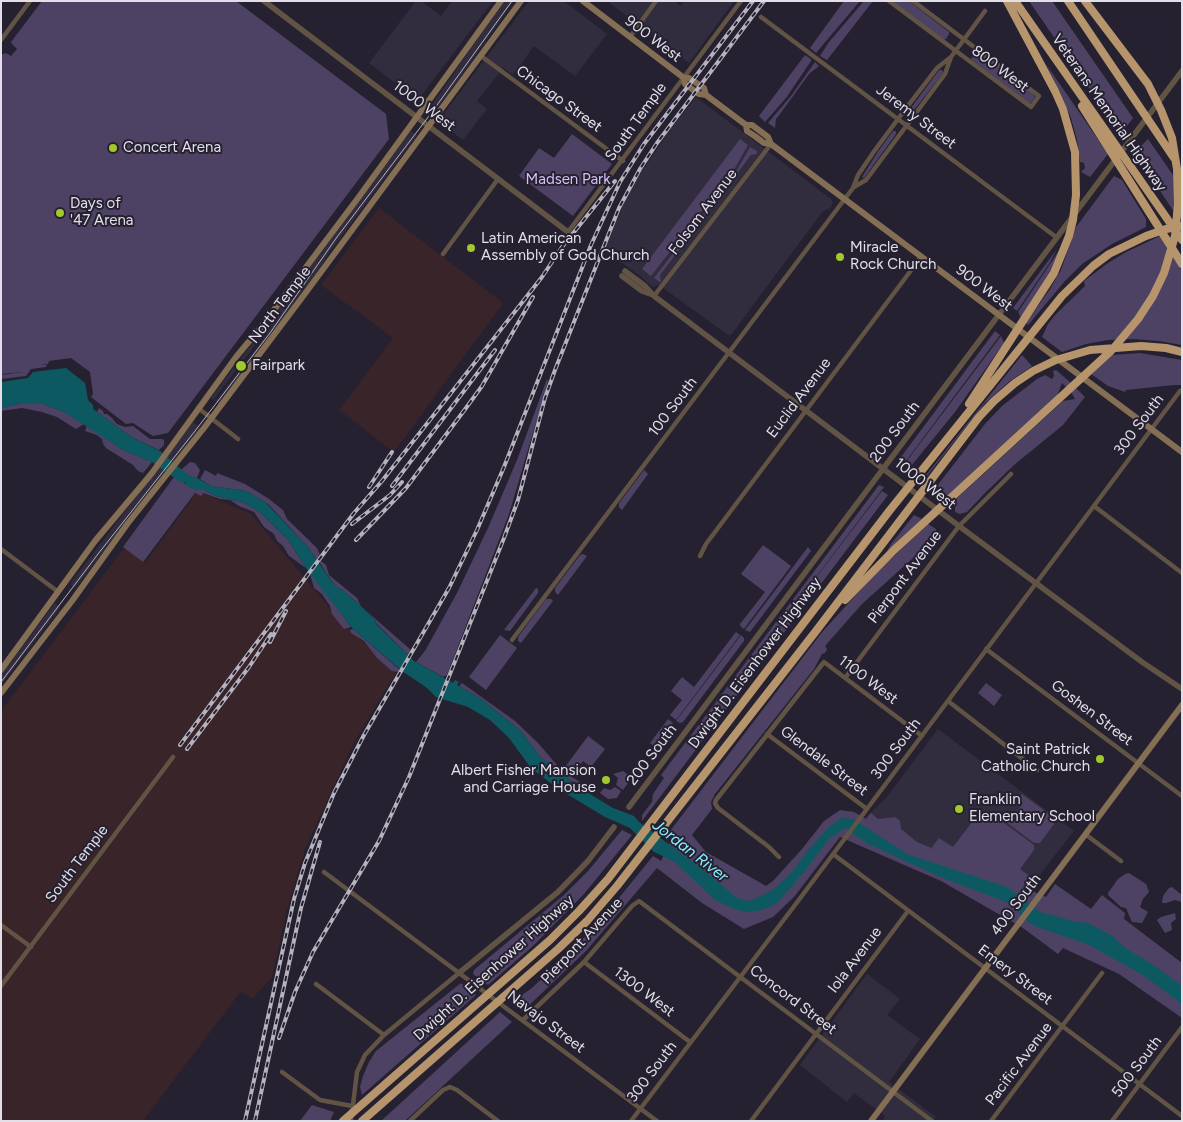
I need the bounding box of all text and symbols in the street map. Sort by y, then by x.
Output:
street label: 900 West [621,12,685,66]
street label: Veterans Memorial Highway [1048,31,1170,195]
street label: 800 West [968,42,1032,96]
street label: Chicago Street [513,62,605,136]
street label: 1000 West [389,77,459,135]
street label: South Temple [601,79,671,165]
street label: Jeremy Street [872,81,960,153]
place label: Concert Arena [123,139,221,157]
marker: Concert Arena [107,142,119,154]
street label: Folsom Avenue [665,165,741,259]
park label: Madsen Park [526,171,610,189]
place label: Days of '47 Arena [70,195,134,230]
marker: Days of '47 Arena [54,207,66,219]
place label: Latin American Assembly of God Church [481,230,649,265]
place label: Miracle Rock Church [850,239,936,274]
marker: Latin American Assembly of God Church [465,242,477,254]
marker: Miracle Rock Church [834,251,846,263]
street label: 900 West [952,261,1016,315]
street label: North Temple [245,263,315,347]
street label: Euclid Avenue [763,355,835,441]
place label: Fairpark [252,357,305,375]
marker: Fairpark [234,359,248,373]
street label: 100 South [645,374,701,440]
street label: 300 South [1110,391,1168,459]
street label: 200 South [866,398,924,466]
street label: 1000 West [891,454,959,514]
street label: Pierpont Avenue [864,527,946,627]
street label: Dwight D. Eisenhower Highway [685,574,825,752]
street label: 1100 West [835,652,901,708]
street label: Goshen Street [1048,676,1136,750]
street label: 300 South [867,715,925,783]
street label: 200 South [623,721,681,789]
street label: Glendale Street [777,722,871,800]
place label: Saint Patrick Catholic Church [981,741,1090,776]
marker: Saint Patrick Catholic Church [1094,753,1106,765]
place label: Albert Fisher Mansion and Carriage House [451,762,596,797]
marker: Albert Fisher Mansion and Carriage House [600,774,612,786]
place label: Franklin Elementary School [969,791,1095,826]
marker: Franklin Elementary School [953,803,965,815]
water label: Jordan River [648,816,732,886]
street label: South Temple [42,822,112,906]
street label: 400 South [987,871,1045,939]
street label: Dwight D. Eisenhower Highway [410,891,578,1045]
street label: Pierpont Avenue [537,894,627,988]
street label: Iola Avenue [824,923,886,997]
street label: Emery Street [974,941,1056,1009]
street label: Concord Street [746,961,840,1039]
street label: 1300 West [610,963,678,1021]
street label: Navajo Street [504,987,588,1057]
street label: Pacific Avenue [982,1019,1056,1109]
street label: 500 South [1108,1033,1166,1101]
street label: 300 South [623,1038,681,1106]

